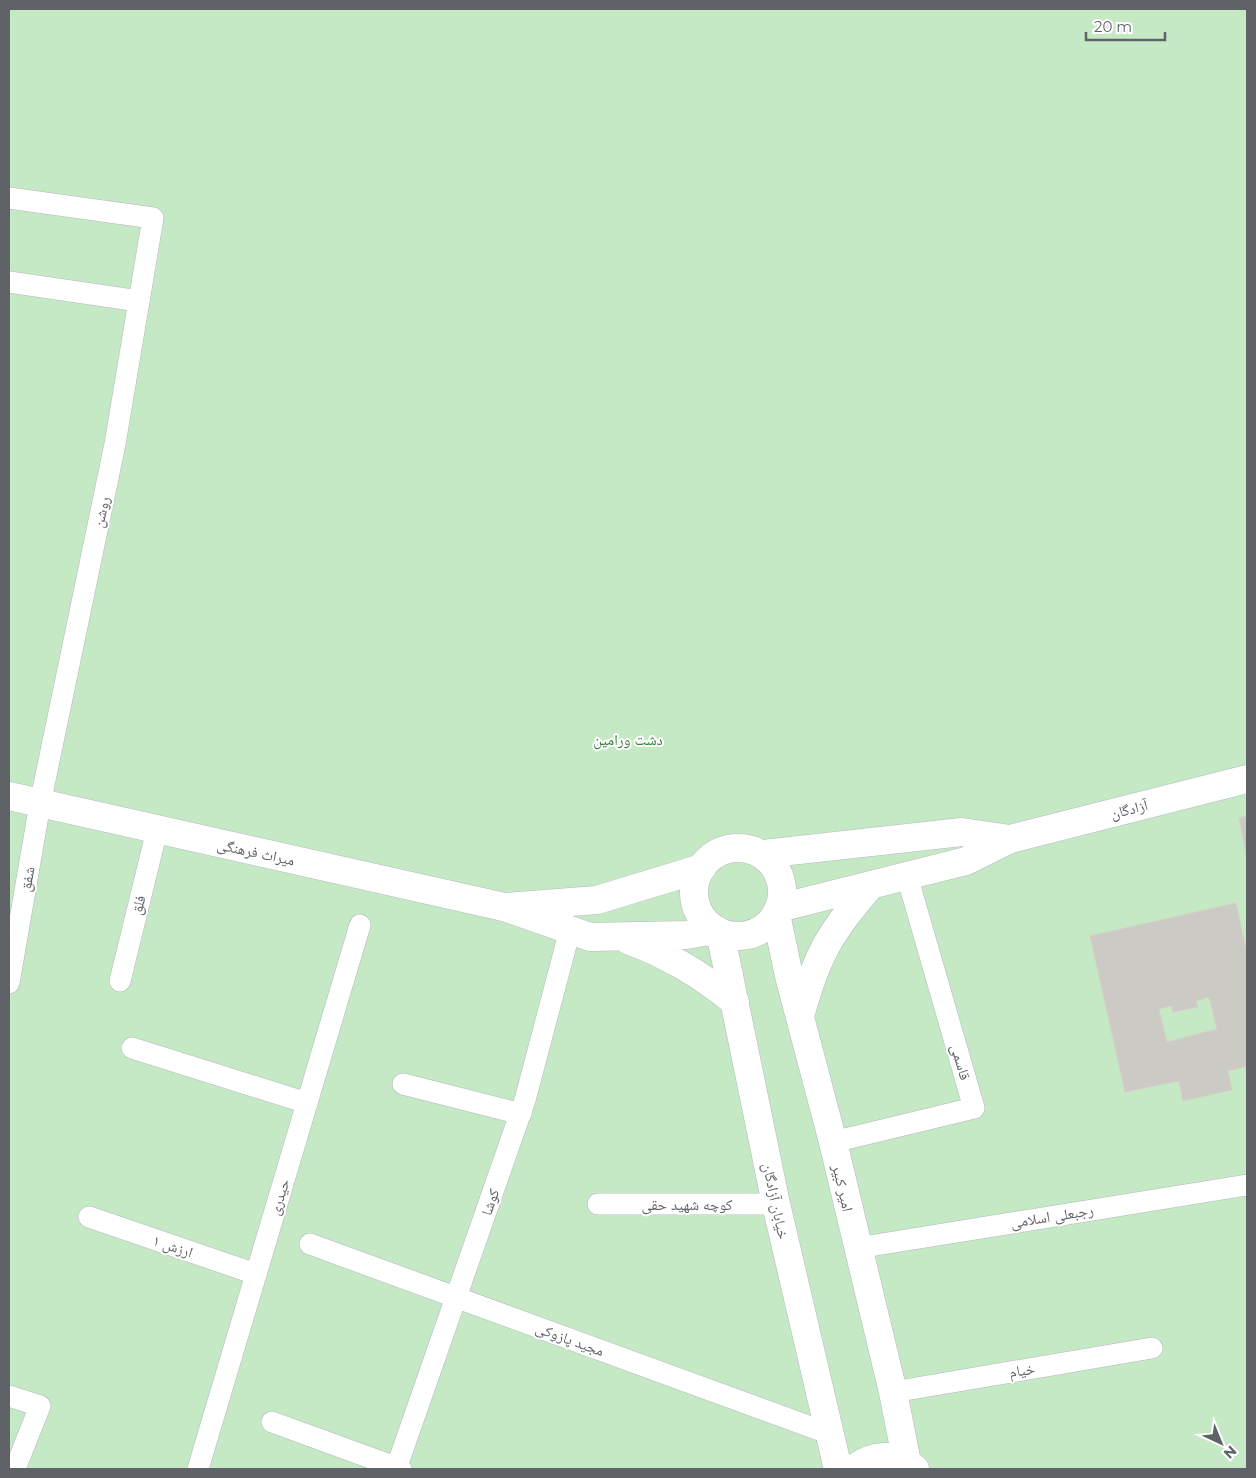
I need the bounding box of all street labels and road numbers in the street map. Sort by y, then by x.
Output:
street label: روشن [88,494,115,530]
street label: آزادگان [1108,795,1151,824]
street label: میراث فرهنگی [215,835,297,871]
street label: شفق [15,865,40,893]
street label: فلق [126,893,151,917]
street label: قاسمی [946,1042,975,1082]
street label: خیابان آزادگان [758,1161,793,1241]
street label: امیر کبیر [828,1162,858,1213]
street label: حیدری [264,1176,295,1218]
street label: کوشا [477,1186,503,1218]
street label: کوچه شهید حقی [641,1195,733,1215]
street label: رجبعلی اسلامی [1009,1200,1095,1233]
street label: ارزش ۱ [150,1230,195,1263]
street label: مجید پازوکی [533,1318,607,1361]
street label: خیام [1008,1359,1037,1382]

